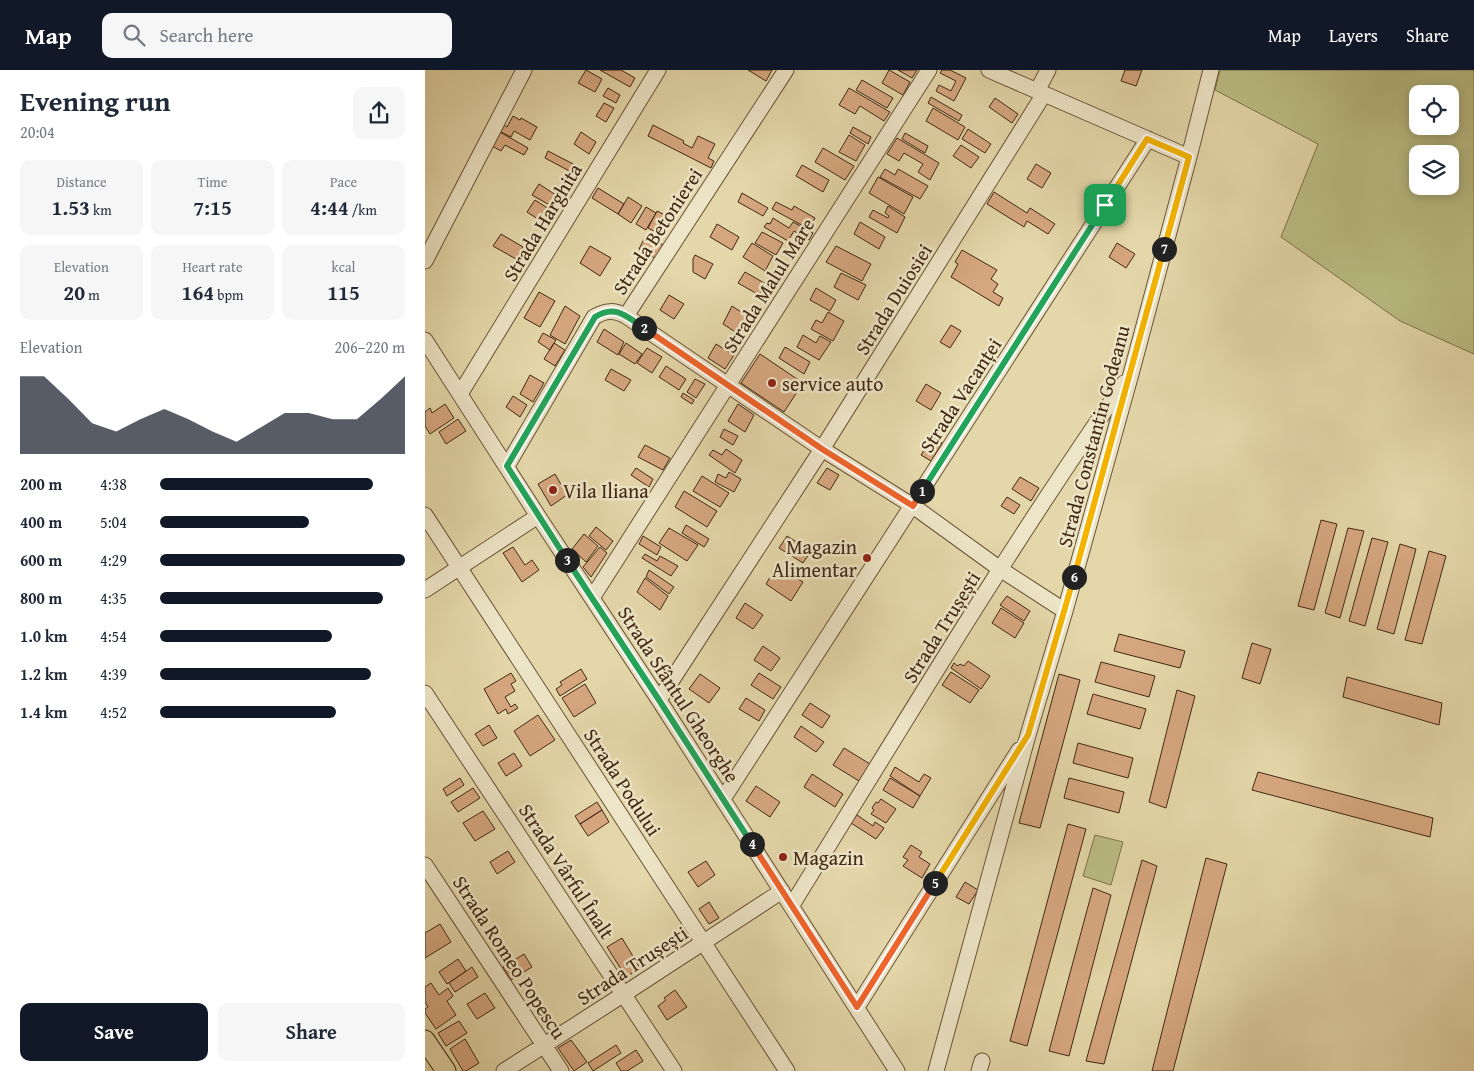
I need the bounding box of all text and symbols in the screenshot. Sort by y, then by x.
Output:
search box [102,13,452,58]
text: Map [25,18,72,53]
icon: search [120,21,148,49]
text: Search here [160,21,253,49]
text: Map [1268,22,1301,49]
text: Layers [1329,22,1378,49]
text: Share [1406,22,1449,49]
text: Evening run [20,80,171,121]
map controls [1409,85,1459,195]
button: locate [1409,85,1459,135]
button: share [353,87,405,139]
text: 20:04 [20,120,55,144]
button: layers [1409,145,1459,195]
street label: Strada Harghita [495,157,589,287]
street label: Strada Betonierei [605,162,709,300]
text: Distance [56,172,107,192]
text: Time [198,172,227,192]
text: Pace [330,172,357,192]
pin [1084,184,1126,226]
icon: arrive [1091,191,1119,219]
text: 1.53 [51,192,90,223]
text: 7:15 [193,192,232,223]
text: 4:44 [310,192,349,223]
text: km [90,200,112,220]
text: /km [349,200,377,220]
street label: Strada Malul Mare [715,212,821,358]
pin: 7 [1151,236,1177,262]
street label: Strada Duiosiei [847,237,939,360]
text: 7 [1161,239,1168,259]
text: Elevation [54,257,109,277]
text: Heart rate [182,257,243,277]
text: kcal [332,257,355,277]
text: 20 [63,277,85,308]
text: 164 [182,277,214,308]
text: 115 [327,277,360,308]
text: m [85,285,100,305]
text: bpm [214,285,243,305]
pin: 2 [631,316,657,340]
text: 2 [641,318,648,338]
street label: Strada Constantin Godeanu [1049,322,1137,550]
street label: Strada Vacanței [912,331,1008,458]
text: Elevation [20,335,83,359]
text: 206–220 m [335,335,405,359]
place label: service auto [782,369,883,398]
marker: service auto [766,377,778,389]
text: 200 m [20,472,62,496]
text: 4:38 [100,472,127,496]
place label: Vila Iliana [563,476,649,505]
pin: 1 [909,478,935,504]
text: 1 [919,481,926,501]
marker: Vila Iliana [547,484,559,496]
text: 400 m [20,510,62,534]
text: 5:04 [100,510,127,534]
place label: Magazin Alimentar [772,532,857,584]
text: 600 m [20,548,62,572]
text: 4:29 [100,548,127,572]
pin: 3 [555,548,579,572]
text: 3 [564,550,571,570]
marker: Magazin Alimentar [861,552,873,564]
pin: 6 [1061,564,1087,590]
street label: Strada Trușești [895,565,987,689]
text: 6 [1071,567,1078,587]
text: 800 m [20,586,62,610]
text: 4:35 [100,586,127,610]
street label: Strada Sfântul Gheorghe [611,600,747,788]
text: 1.0 km [20,624,67,648]
text: 4:54 [100,624,127,648]
text: 1.2 km [20,662,67,686]
text: 4:39 [100,662,127,686]
text: 1.4 km [20,700,67,724]
text: 4:52 [100,700,127,724]
street label: Strada Podului [577,722,669,842]
street label: Strada Vârful Înalt [512,798,622,944]
pin: 4 [739,832,765,856]
text: 4 [749,834,756,854]
place label: Magazin [793,843,864,872]
marker: Magazin [777,851,789,863]
street label: Strada Romeo Popescu [446,870,574,1045]
pin: 5 [923,870,947,896]
text: 5 [932,873,939,893]
street label: Strada Trușești [571,918,694,1012]
button: Save [20,1003,208,1061]
button: Share [218,1003,405,1061]

